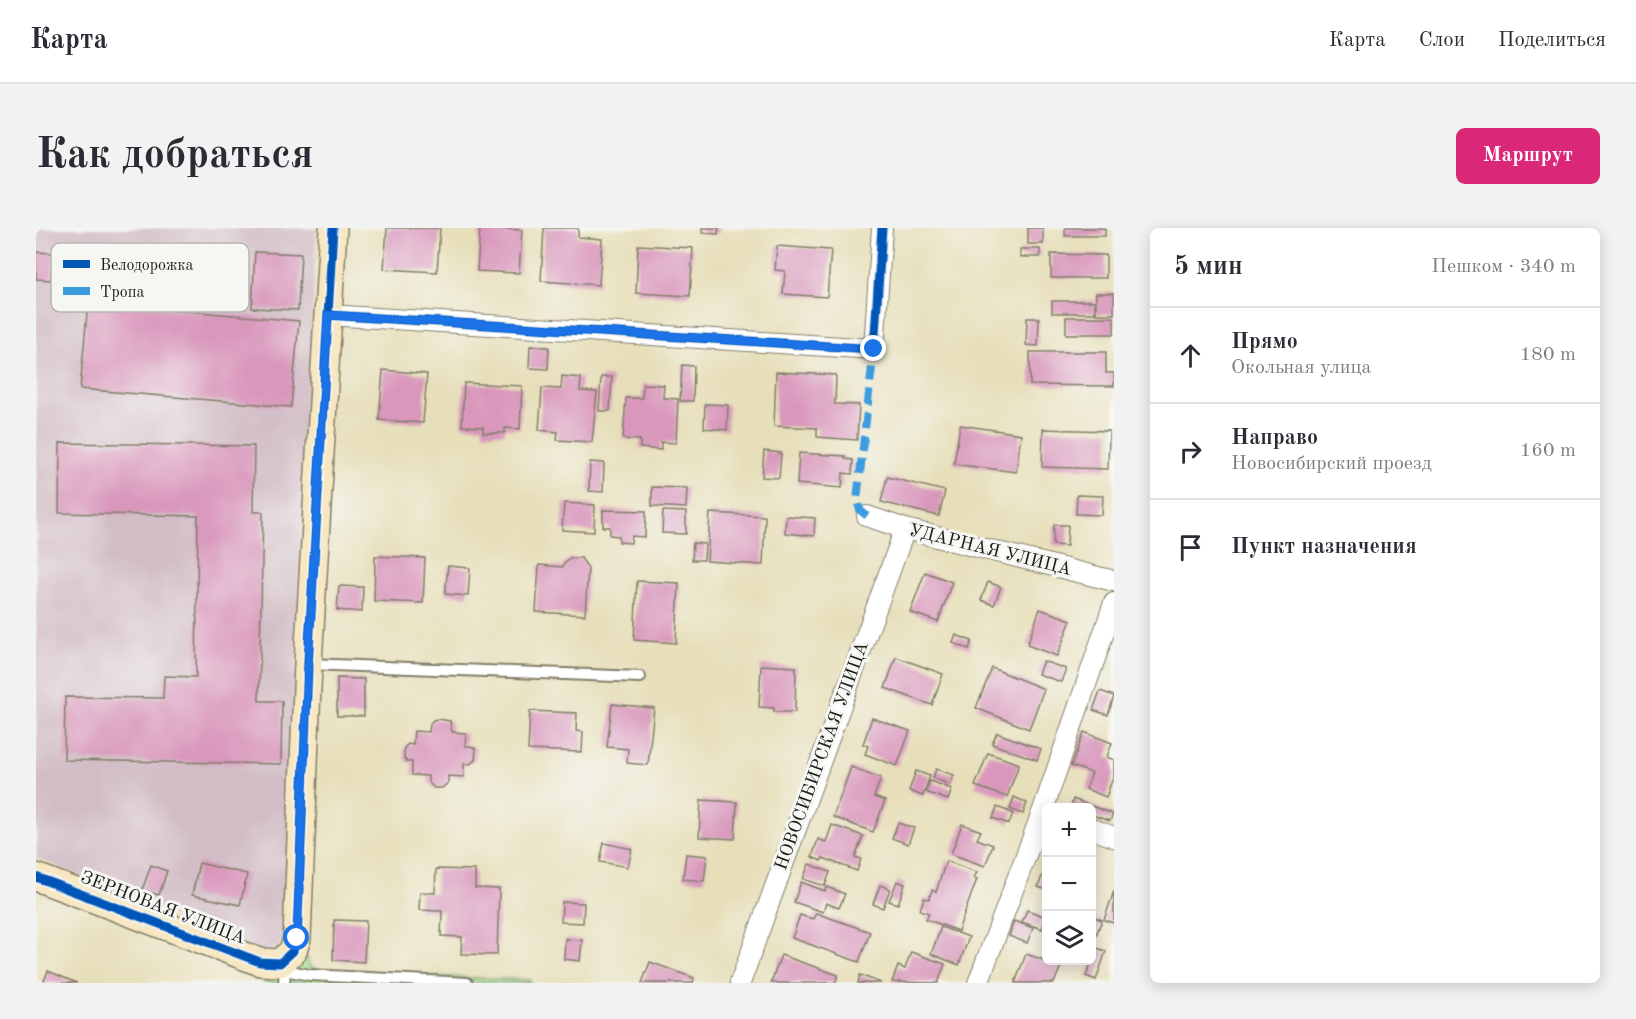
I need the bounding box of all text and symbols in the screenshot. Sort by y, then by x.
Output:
text: Карта [30,27,108,55]
text: Карта [1329,30,1386,51]
text: Слои [1419,30,1465,51]
text: Поделиться [1498,30,1606,51]
button: Маршрут [1456,128,1600,184]
text: Как добраться [36,135,313,177]
legend [51,243,249,312]
text: 5 мин [1174,254,1243,280]
text: Пешком · 340 m [1431,257,1576,277]
text: Велодорожка [100,258,193,274]
text: Тропа [100,285,144,301]
text: Прямо [1231,331,1298,353]
route end [860,335,886,361]
icon: ahead [1174,339,1207,372]
text: 180 m [1520,345,1576,365]
text: Окольная улица [1231,358,1371,378]
text: Направо [1231,427,1318,449]
icon: right [1174,435,1207,468]
text: 160 m [1520,441,1576,461]
text: Новосибирский проезд [1231,454,1432,474]
street label: УДАРНАЯ УЛИЦА [907,521,1073,579]
icon: arrive [1174,531,1207,564]
text: Пункт назначения [1231,536,1417,558]
street label: НОВОСИБИРСКАЯ УЛИЦА [772,639,872,873]
map controls [1042,803,1096,965]
button: + [1042,803,1096,857]
button: − [1042,857,1096,911]
street label: ЗЕРНОВАЯ УЛИЦА [78,868,248,948]
button: layers [1042,911,1096,965]
route start [283,924,309,950]

